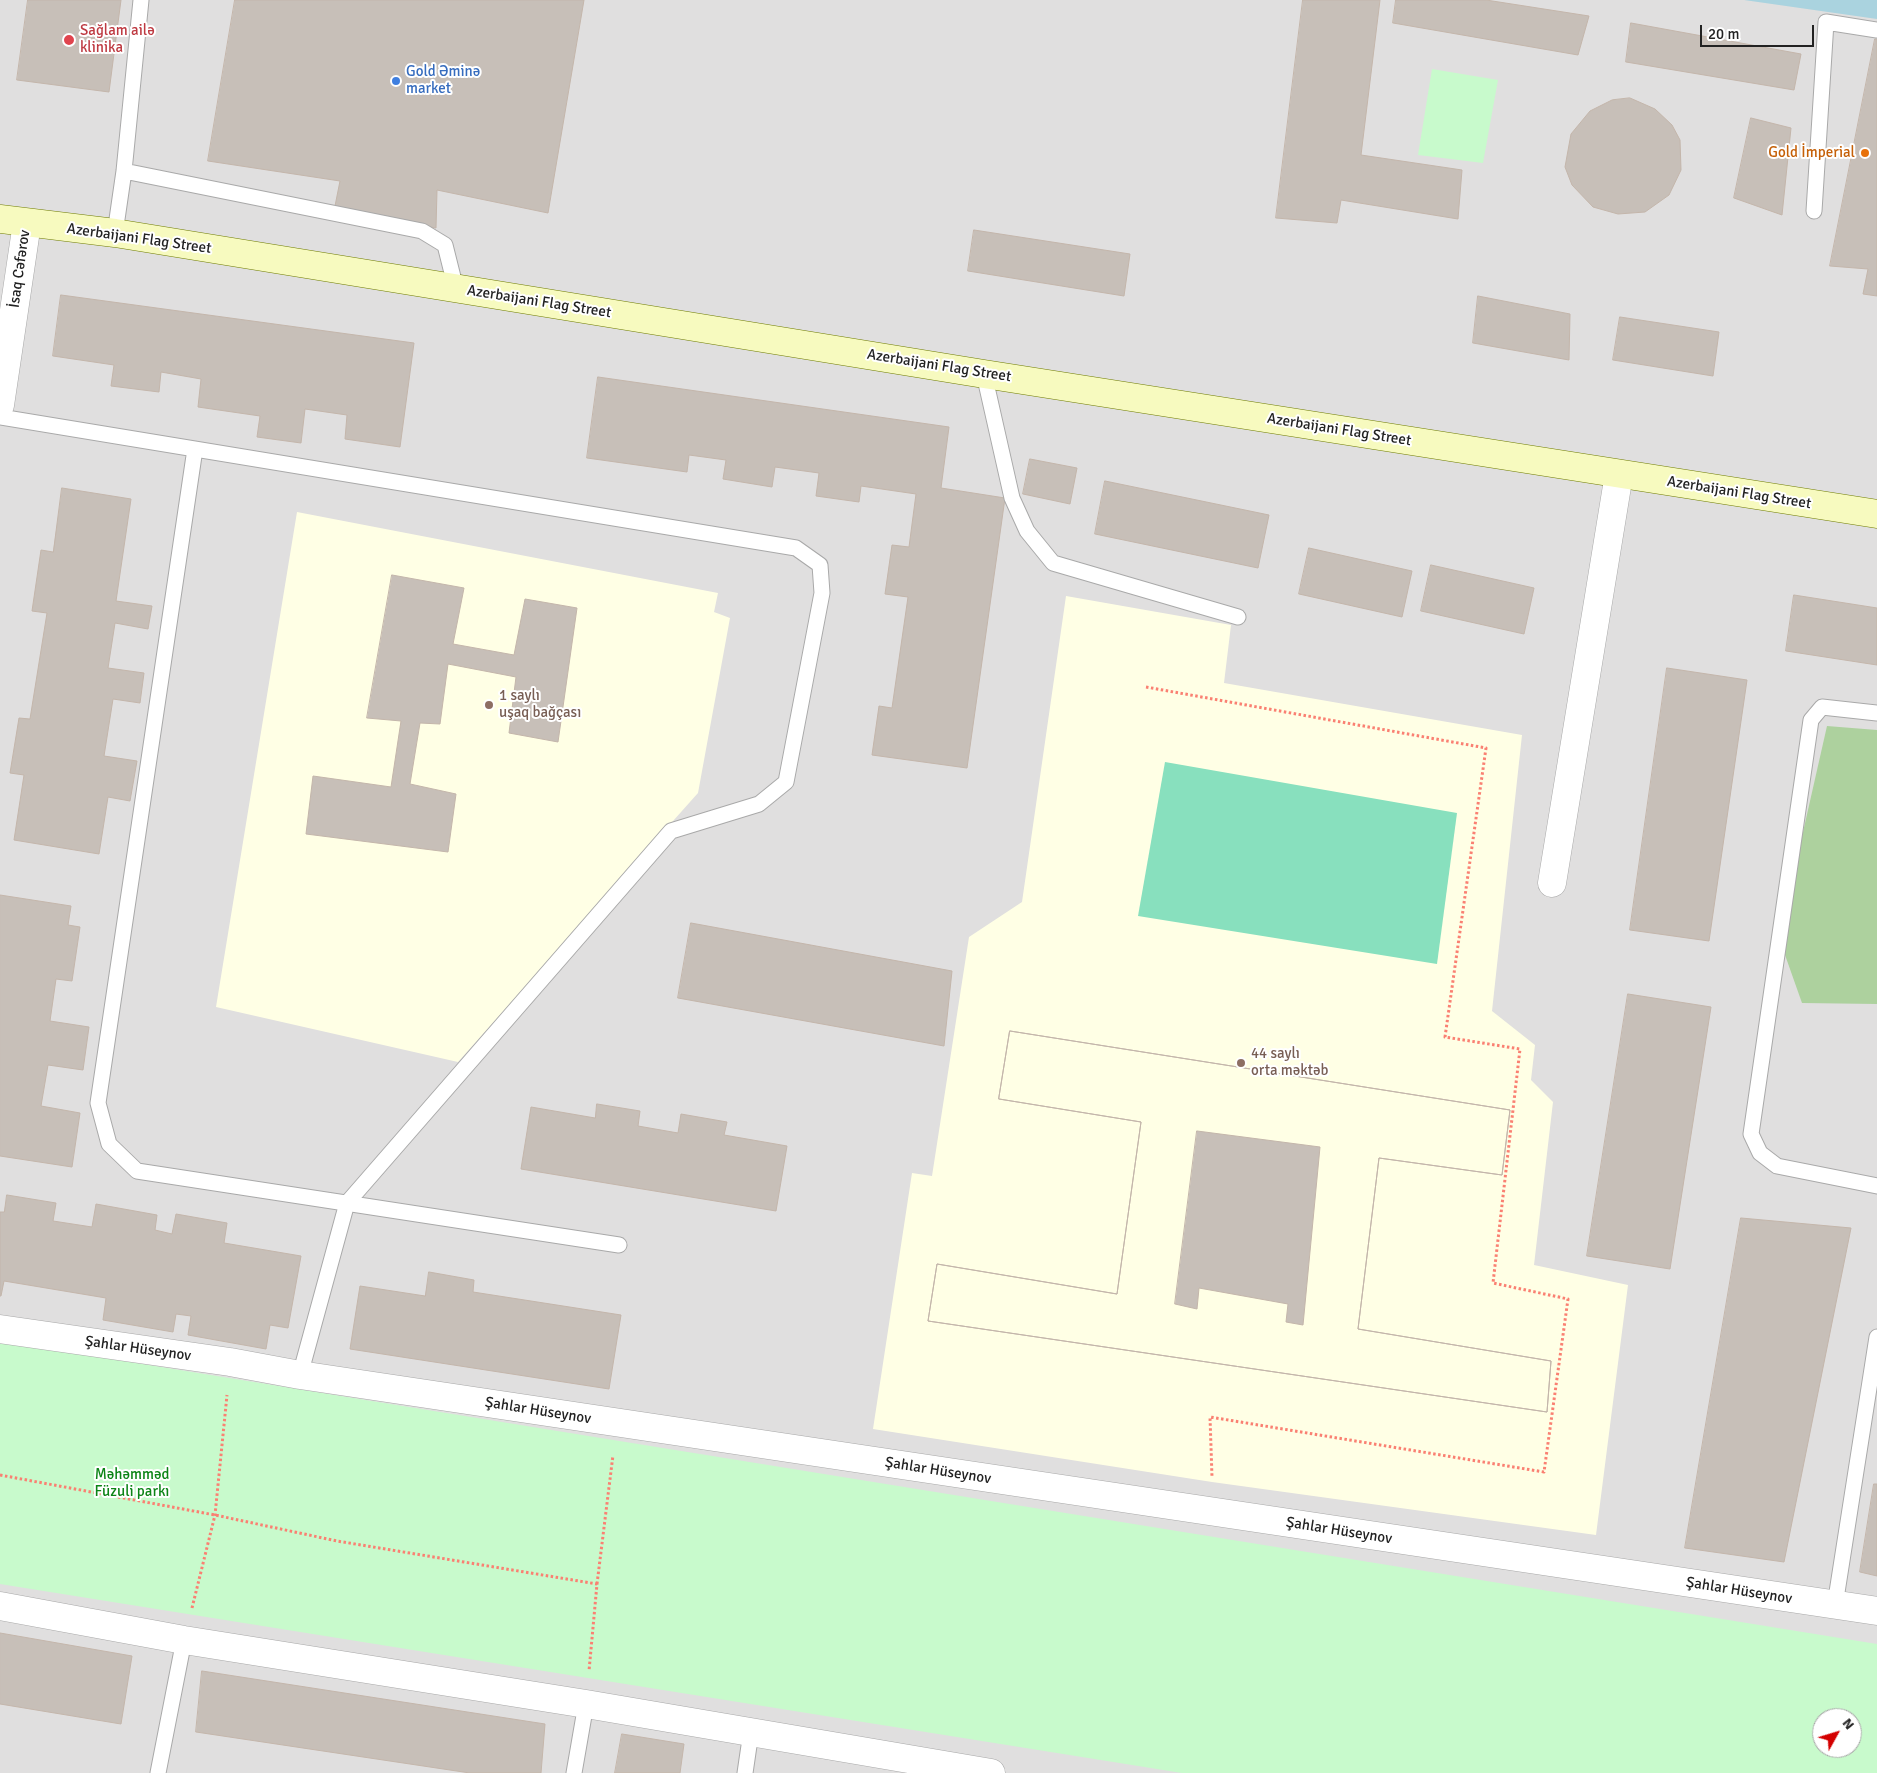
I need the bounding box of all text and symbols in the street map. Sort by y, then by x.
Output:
scale bar [1702,15,1816,47]
place label: Sağlam ailə klinika [80,22,155,57]
text: 20 m [1708,25,1739,43]
marker: Sağlam ailə klinika [62,33,76,47]
place label: Gold Əminə market [406,63,480,98]
marker: Gold Əminə market [390,75,402,87]
place label: Gold İmperial [1768,144,1855,162]
marker: Gold İmperial [1859,147,1871,159]
street label: Azerbaijani Flag Street [66,220,212,258]
street label: İsaq Cəfərov [6,229,34,309]
street label: Azerbaijani Flag Street [466,282,612,322]
street label: Azerbaijani Flag Street [866,346,1012,386]
street label: Azerbaijani Flag Street [1266,410,1412,450]
street label: Azerbaijani Flag Street [1666,473,1812,513]
place label: 1 saylı uşaq bağçası [499,687,581,722]
marker: 1 saylı uşaq bağçası [483,699,495,711]
place label: 44 saylı orta məktəb [1251,1045,1328,1080]
marker: 44 saylı orta məktəb [1235,1057,1247,1069]
street label: Şahlar Hüseynov [84,1333,192,1365]
street label: Şahlar Hüseynov [484,1394,592,1428]
street label: Şahlar Hüseynov [884,1454,992,1488]
park label: Məhəmməd Füzuli parkı [95,1466,169,1501]
street label: Şahlar Hüseynov [1285,1514,1393,1548]
street label: Şahlar Hüseynov [1685,1574,1793,1608]
north arrow [1812,1708,1862,1758]
text: N [1839,1715,1858,1733]

